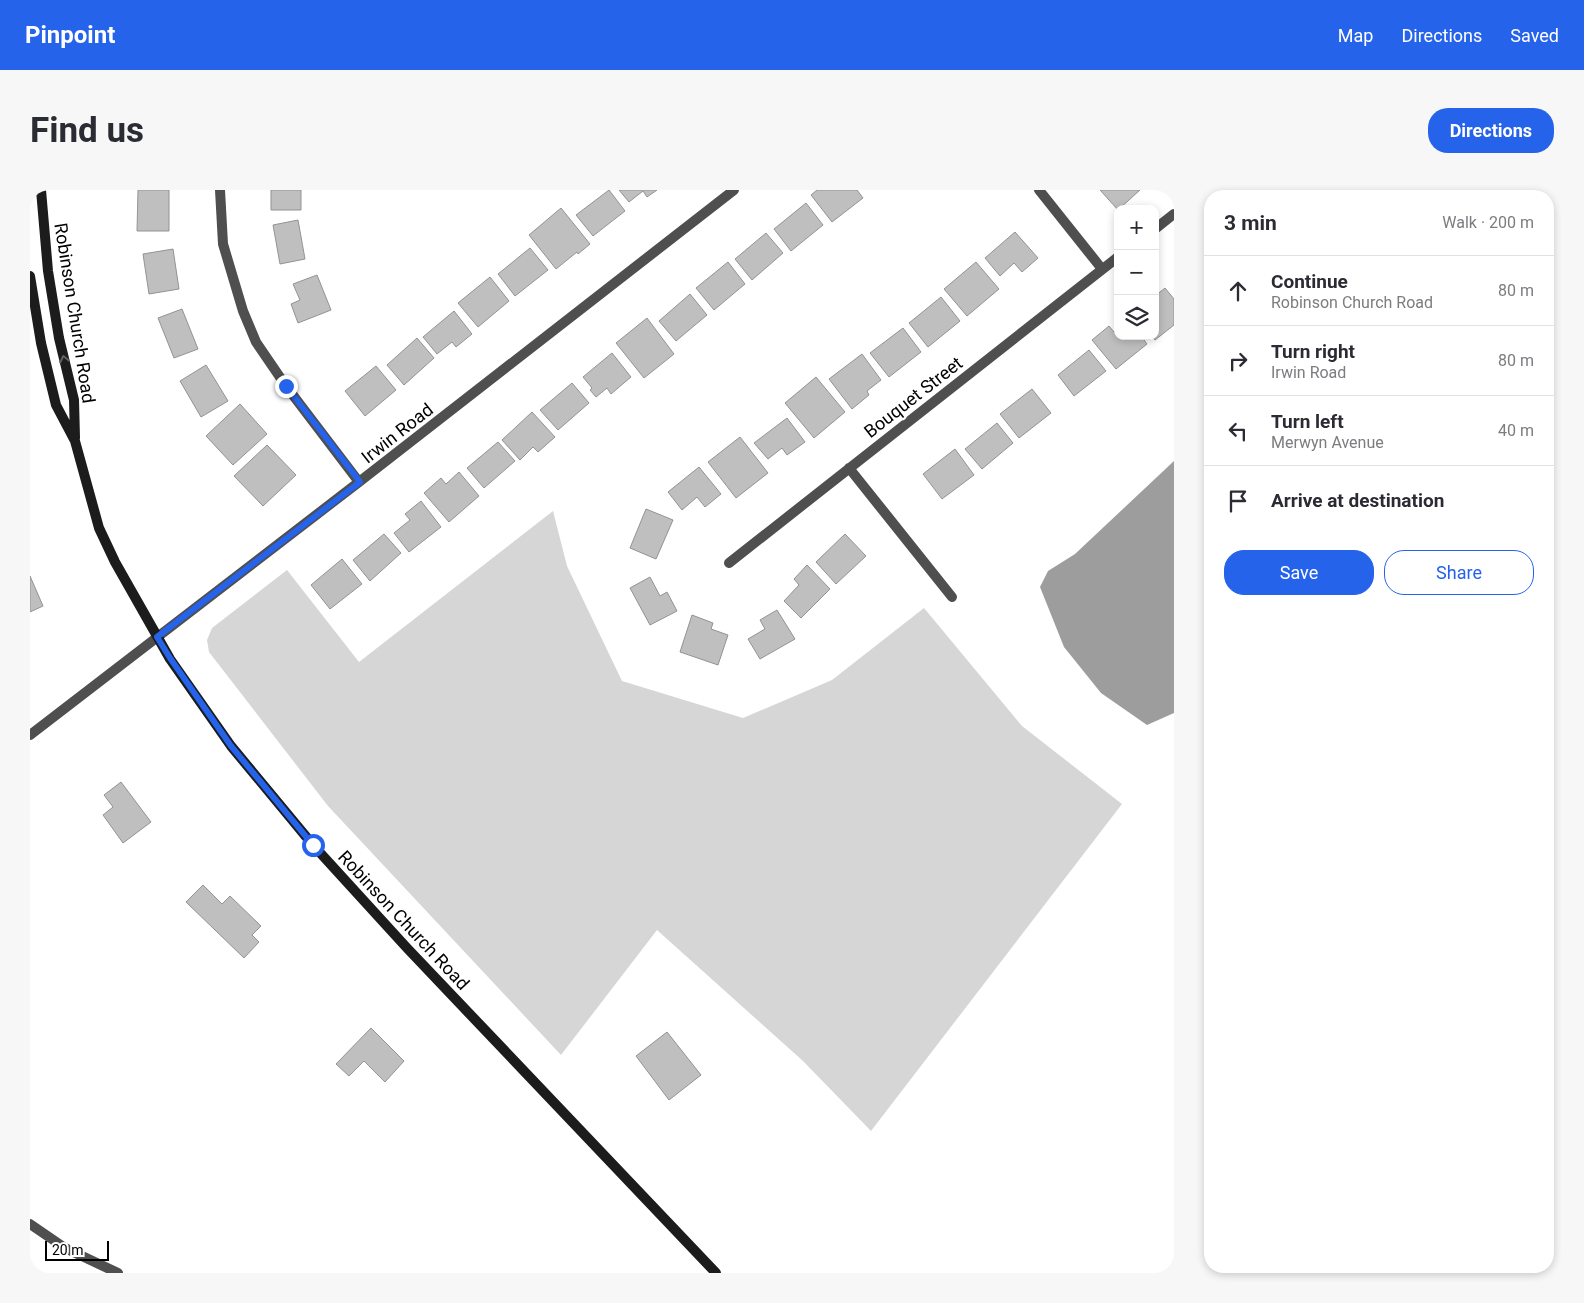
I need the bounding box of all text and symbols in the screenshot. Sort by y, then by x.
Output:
text: Pinpoint [25,21,115,49]
text: Map [1338,25,1373,46]
text: Directions [1401,25,1482,46]
text: Saved [1510,25,1559,46]
button: Directions [1428,108,1554,153]
text: Find us [30,110,144,151]
map controls [1114,205,1159,340]
button: + [1114,205,1159,250]
text: 3 min [1224,211,1277,235]
text: Walk · 200 m [1442,213,1534,232]
street label: Robinson Church Road [50,221,100,405]
button: − [1114,250,1159,295]
text: Continue [1271,270,1348,293]
icon: ahead [1224,277,1252,305]
text: 80 m [1498,281,1534,300]
text: Robinson Church Road [1271,293,1433,312]
button: layers [1114,295,1159,340]
text: Turn right [1271,340,1355,363]
icon: right [1224,347,1252,375]
text: 80 m [1498,351,1534,370]
street label: Bouquet Street [860,352,966,442]
one-way arrow [59,354,70,363]
text: Irwin Road [1271,363,1346,382]
route end [275,375,298,398]
street label: Irwin Road [357,399,437,467]
text: Turn left [1271,410,1344,433]
icon: left [1224,417,1252,445]
text: 40 m [1498,421,1534,440]
text: Merwyn Avenue [1271,433,1384,452]
icon: arrive [1224,487,1252,515]
text: Arrive at destination [1271,489,1444,512]
button: Save [1224,550,1374,595]
button: Share [1384,550,1534,595]
route start [302,834,325,857]
street label: Robinson Church Road [334,846,474,994]
scale bar [45,1238,109,1261]
text: 20 m [52,1242,84,1258]

